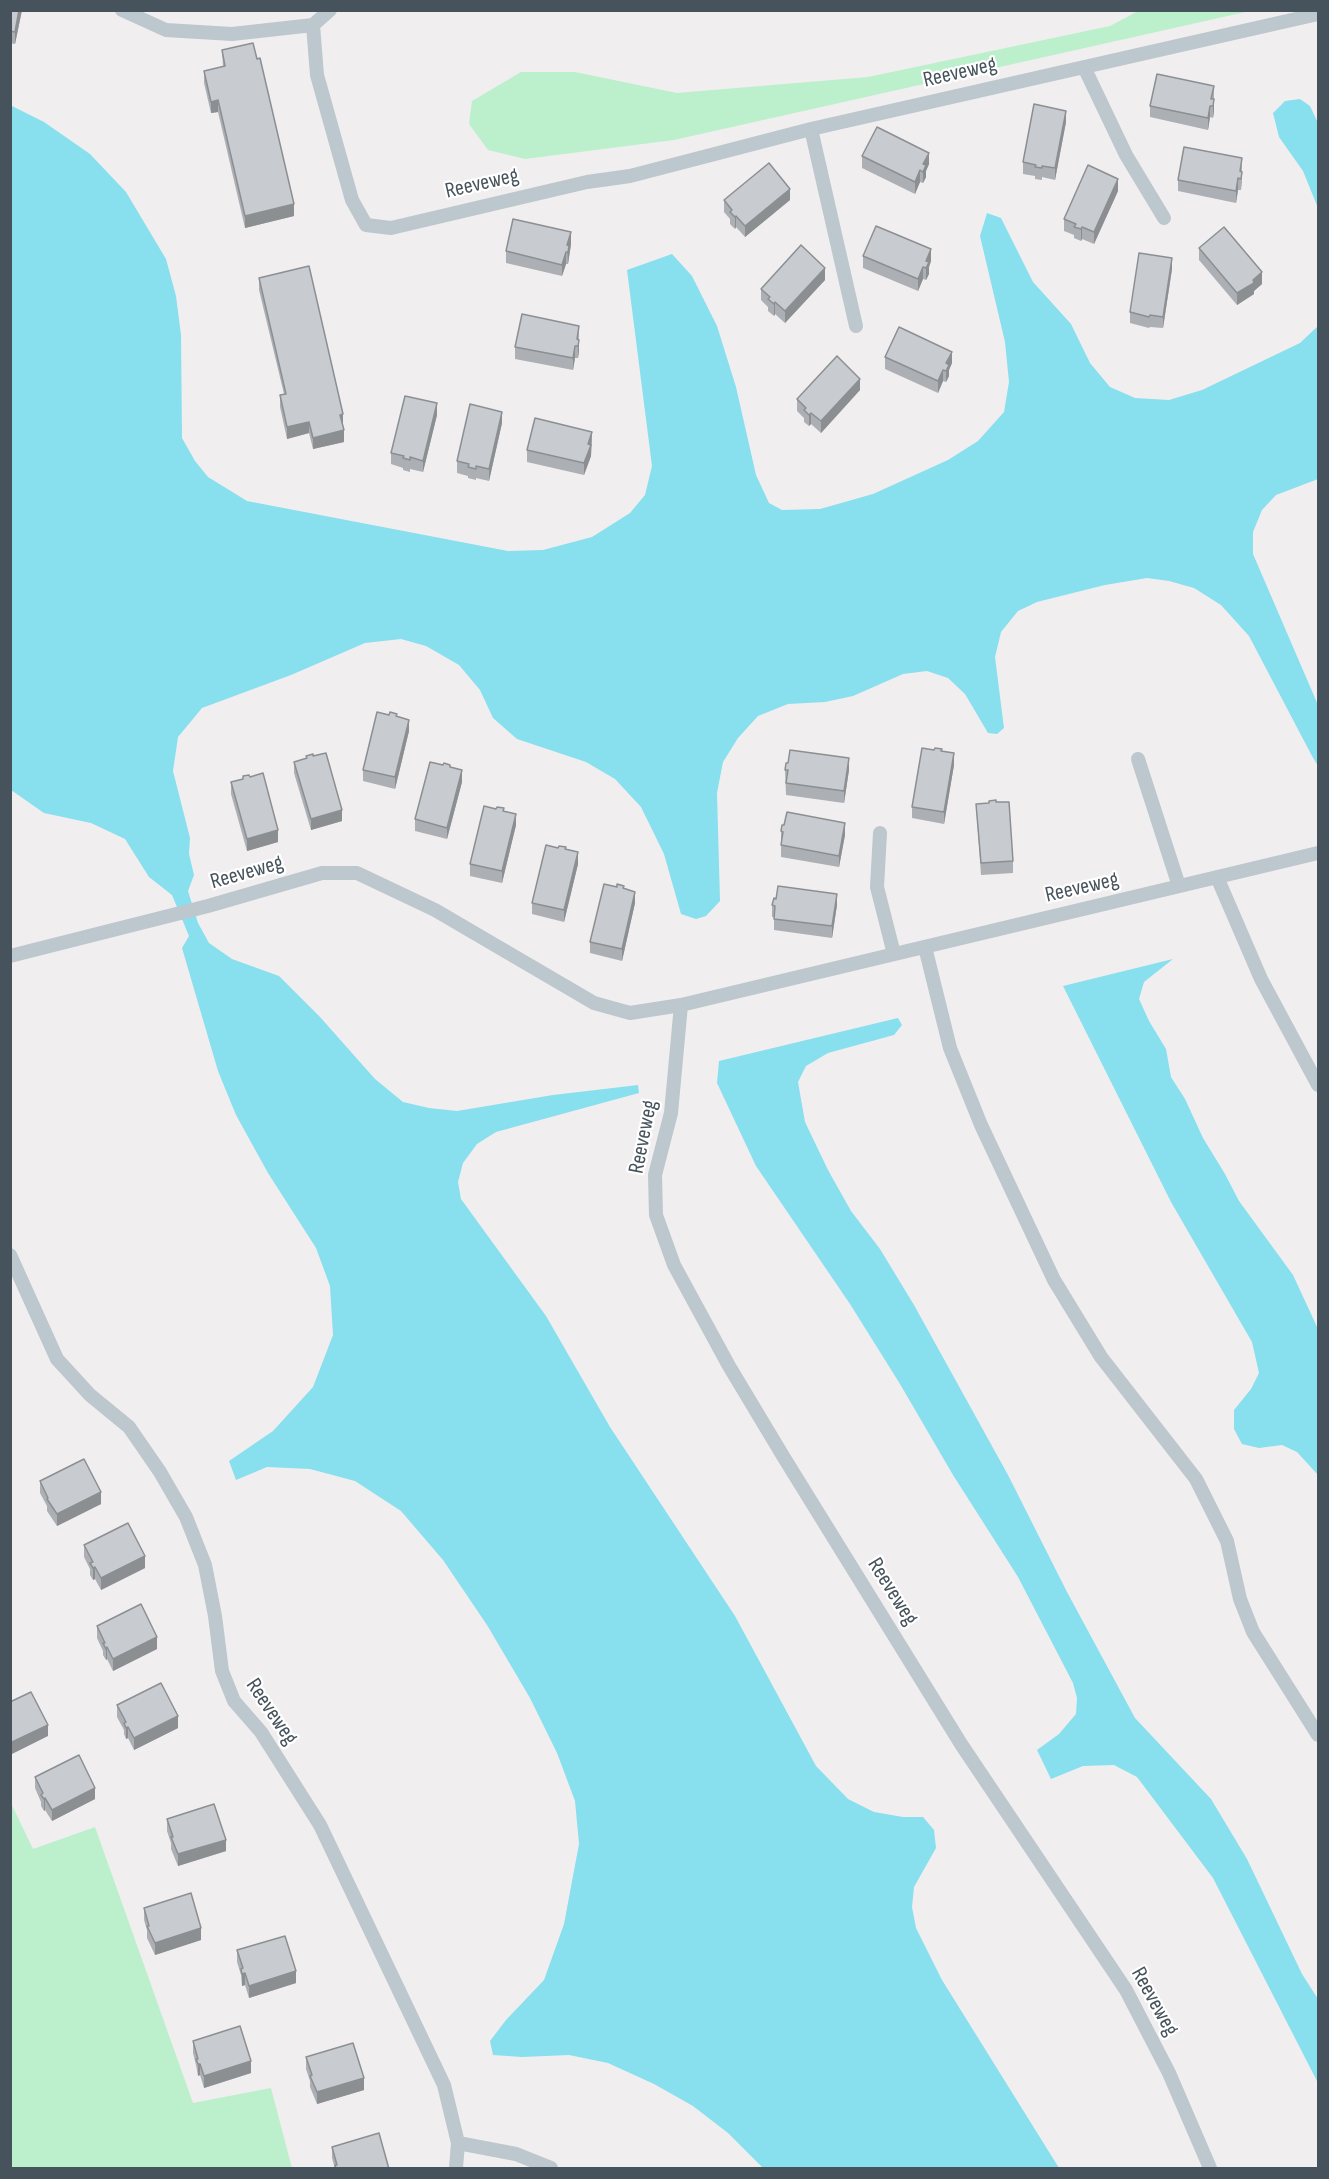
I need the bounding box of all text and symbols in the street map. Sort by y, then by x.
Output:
street label: Reeveweg [921,52,999,94]
street label: Reeveweg [443,163,521,205]
street label: Reeveweg [208,850,286,896]
street label: Reeveweg [1043,867,1121,909]
street label: Reeveweg [624,1098,664,1176]
street label: Reeveweg [861,1553,923,1631]
street label: Reeveweg [239,1674,303,1750]
street label: Reeveweg [1124,1963,1184,2041]

